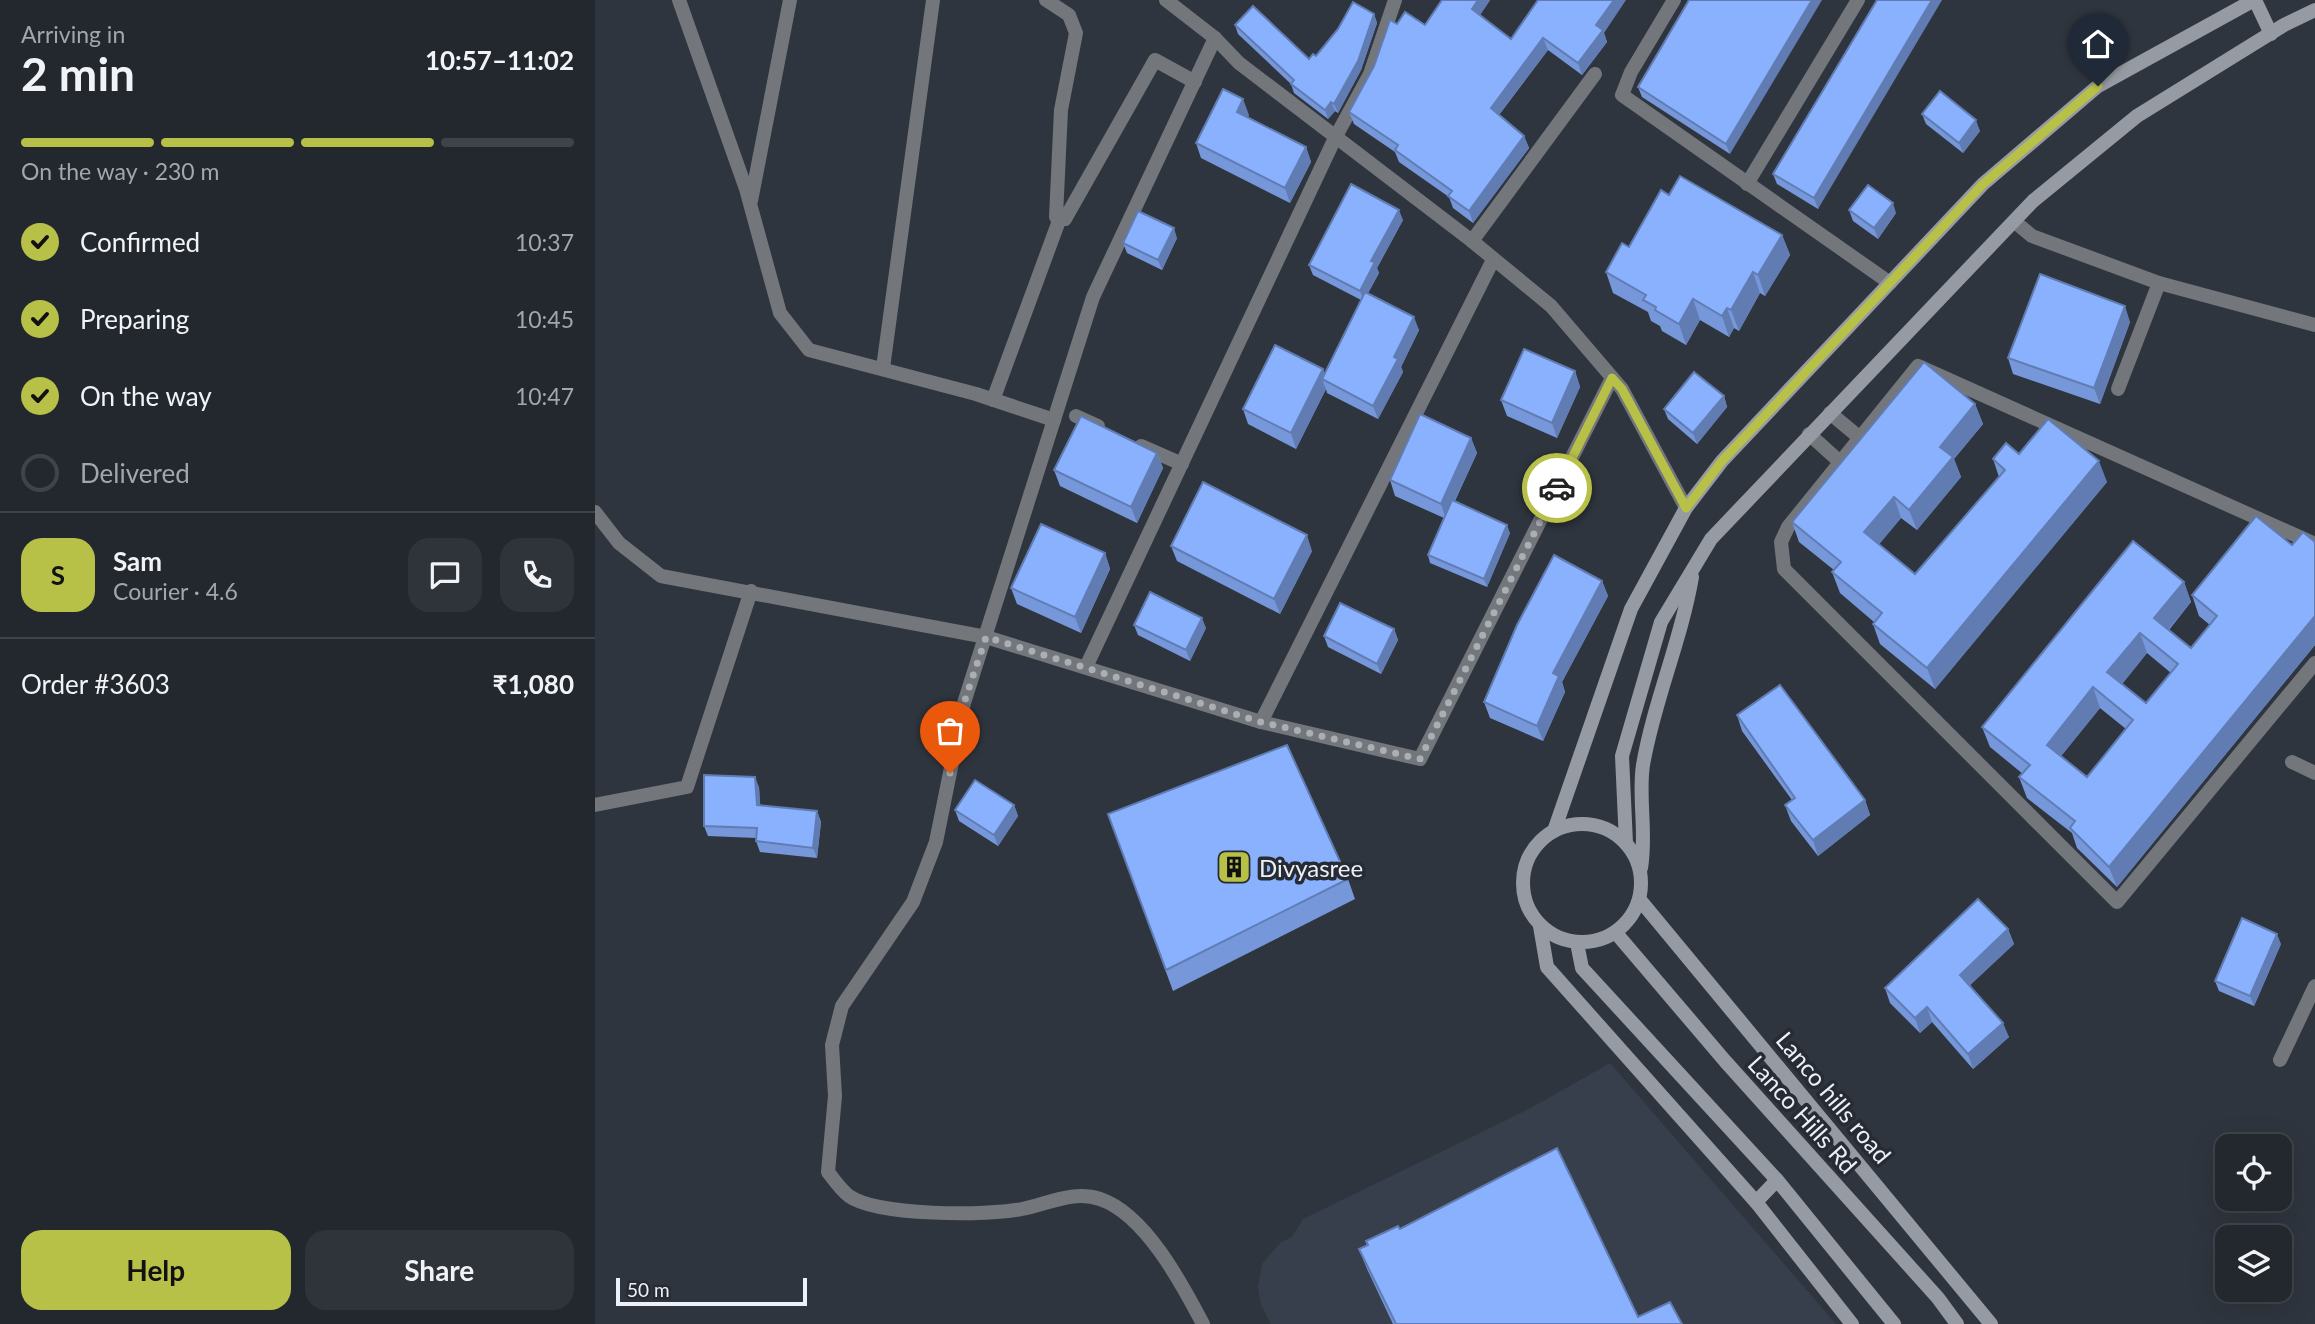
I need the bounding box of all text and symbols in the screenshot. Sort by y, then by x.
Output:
pin [2068,14,2128,86]
text: Arriving in [21,20,125,48]
icon: home [2079,25,2117,63]
text: 10:57–11:02 [425,44,574,76]
text: 2 min [21,46,135,101]
text: On the way · 230 m [21,157,220,185]
icon: check [21,223,59,261]
text: Confirmed [80,226,200,258]
text: 10:37 [515,228,574,256]
icon: check [21,300,59,338]
text: Preparing [80,303,189,335]
text: 10:45 [515,305,574,333]
icon: check [21,377,59,415]
text: On the way [80,380,212,412]
text: 10:47 [515,382,574,410]
courier [1522,453,1592,523]
text: Delivered [80,457,190,489]
icon: car [1538,469,1576,507]
button: chat [408,538,482,612]
button: phone [500,538,574,612]
text: Sam [113,545,162,577]
text: S [51,559,65,591]
text: Courier · 4.6 [113,577,238,605]
text: Order #3603 [21,668,170,700]
text: ₹1,080 [493,668,574,700]
pin [920,701,980,773]
icon: bag [931,712,969,750]
building icon: Divyasree [1215,848,1253,886]
place label: Divyasree [1259,853,1363,882]
street label: Lanco hills road [1771,1025,1897,1169]
street label: Lanco Hills Rd [1743,1049,1863,1179]
map controls [2215,1134,2292,1302]
button: locate [2215,1134,2292,1211]
button: layers [2215,1225,2292,1302]
button: Help [21,1230,291,1310]
button: Share [305,1230,574,1310]
scale bar [616,1275,807,1307]
text: 50 m [627,1278,670,1301]

